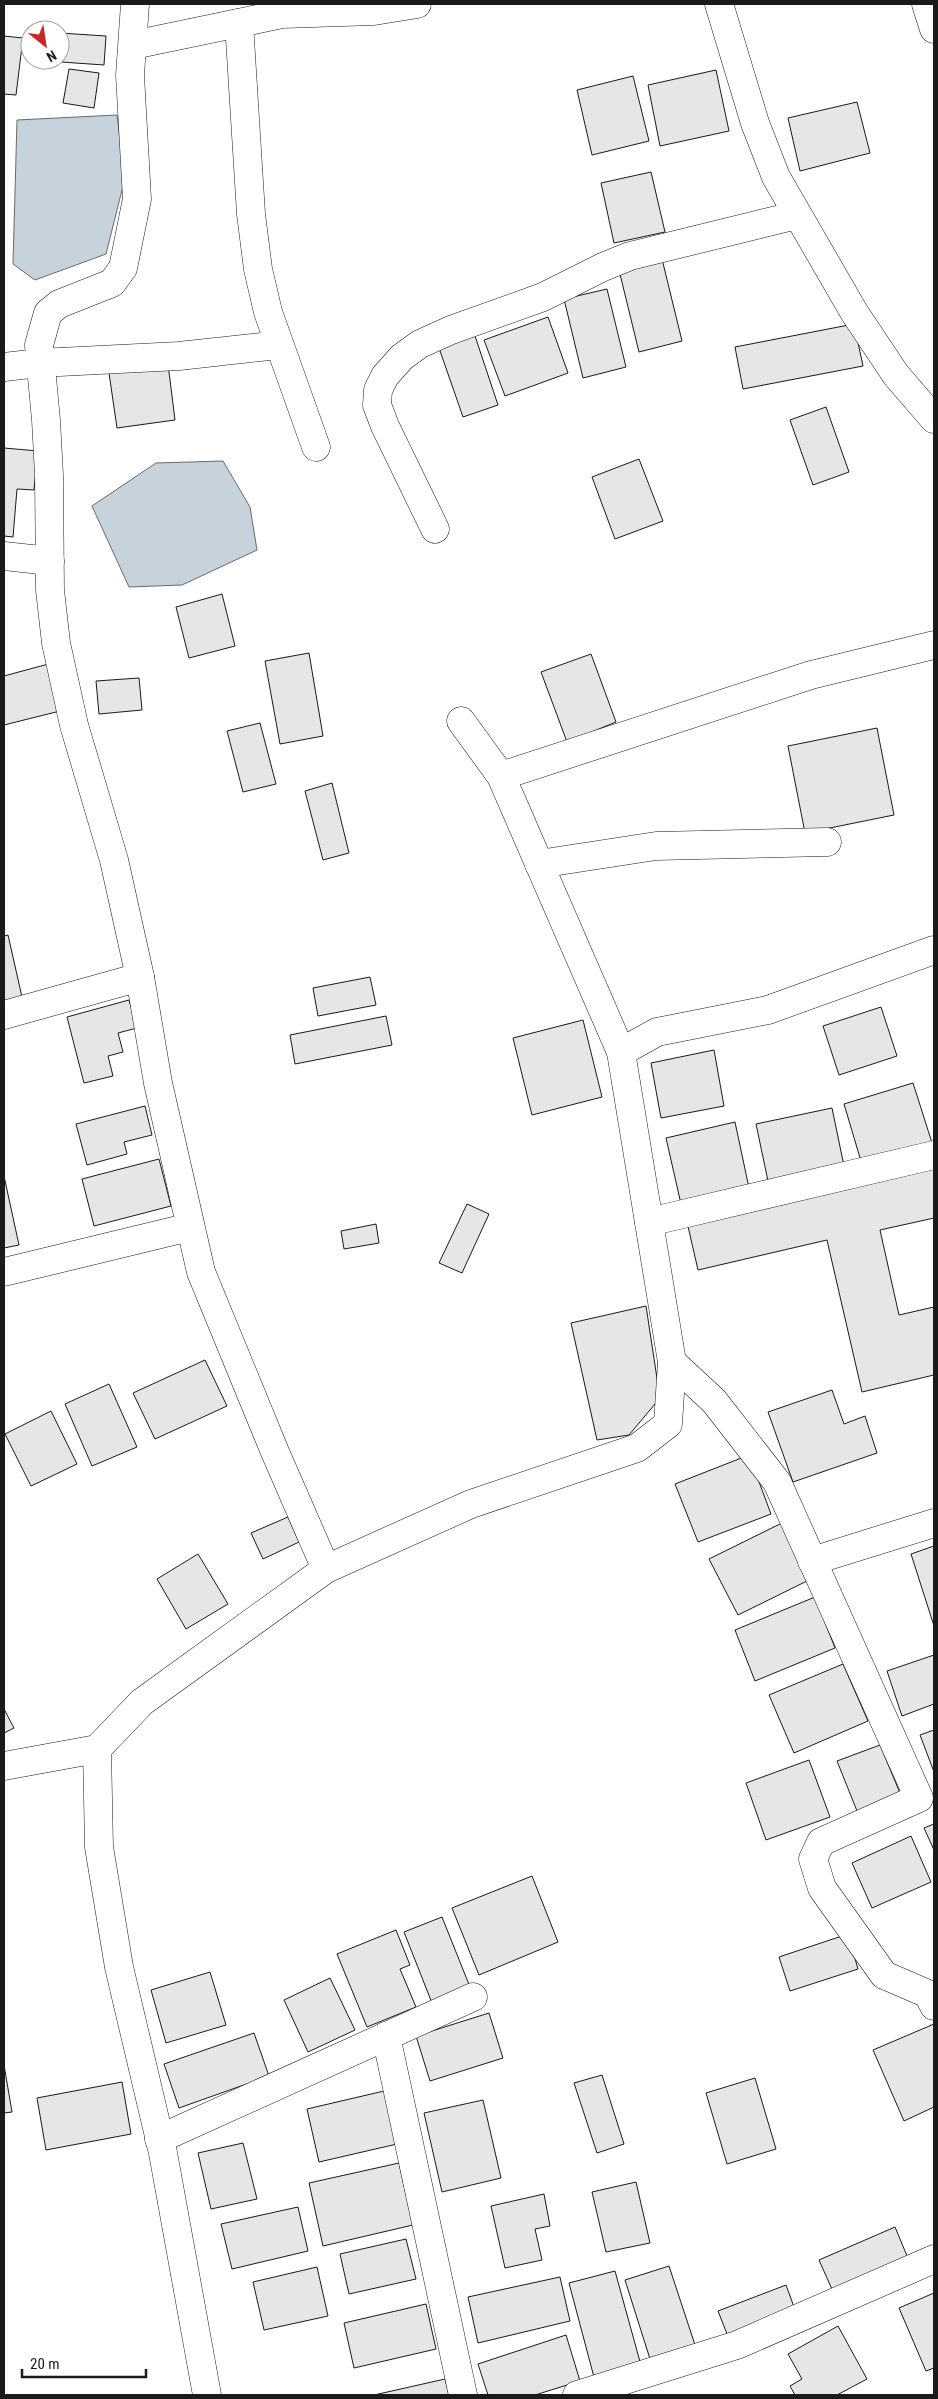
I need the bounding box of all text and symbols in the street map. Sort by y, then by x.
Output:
north arrow [20,20,70,70]
text: N [44,47,59,65]
scale bar [22,2346,146,2378]
text: 20 m [30,2355,60,2373]

